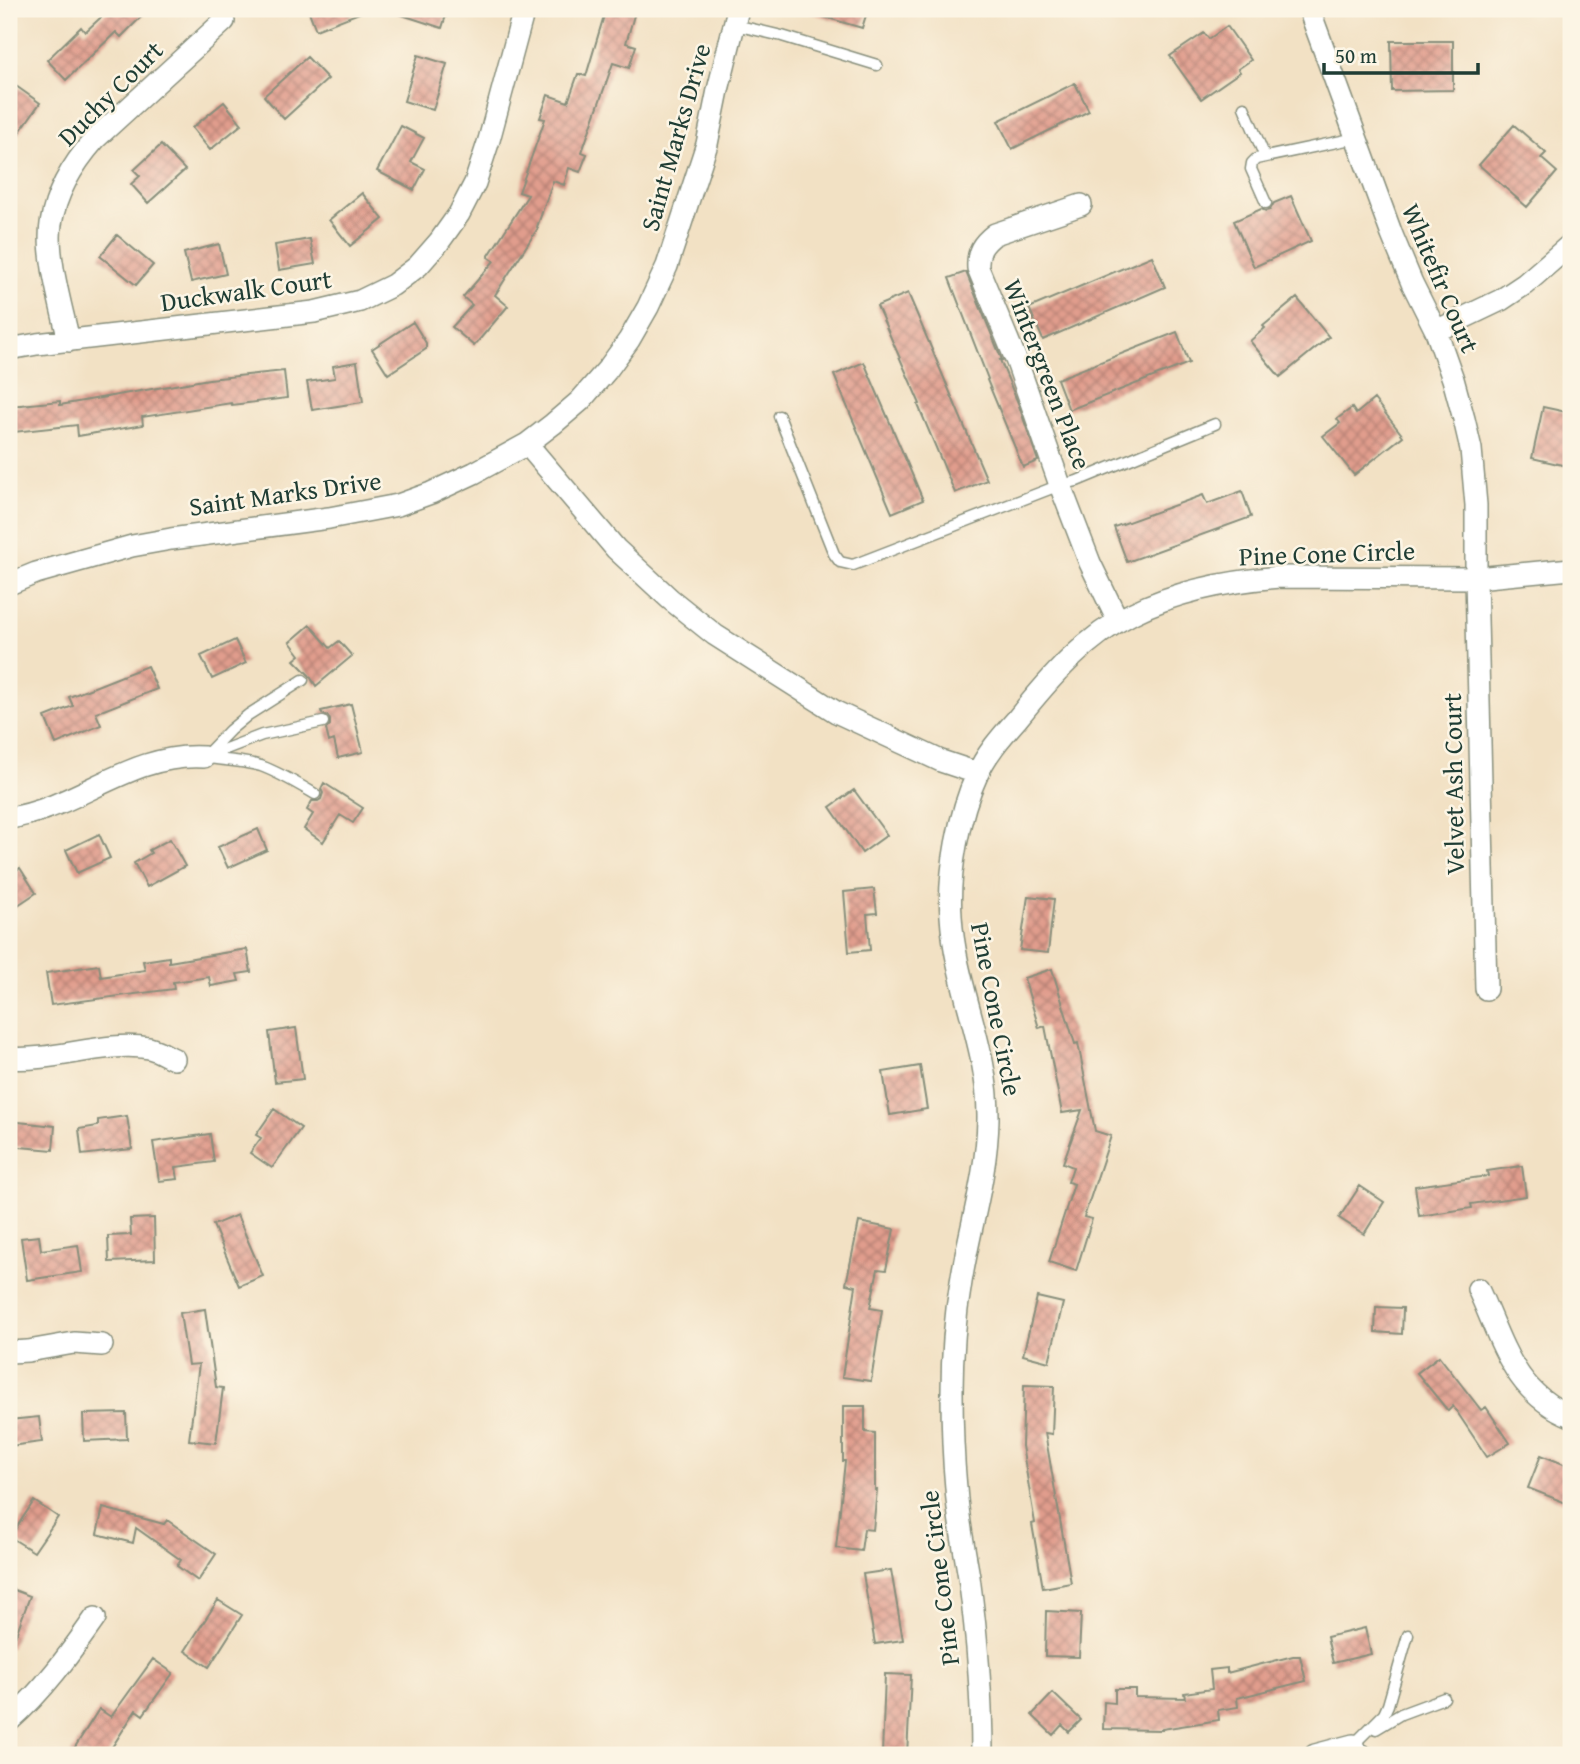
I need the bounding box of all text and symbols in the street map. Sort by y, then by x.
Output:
street label: Duchy Court [48,31,172,155]
scale bar [1324,32,1478,76]
street label: Saint Marks Drive [630,39,720,235]
text: 50 m [1335,40,1377,71]
street label: Whitefir Court [1392,197,1490,359]
street label: Duckwalk Court [158,259,334,321]
street label: Wintergreen Place [994,273,1102,475]
street label: Saint Marks Drive [186,460,384,526]
street label: Pine Cone Circle [1238,530,1416,576]
street label: Velvet Ash Court [1432,693,1474,875]
street label: Pine Cone Circle [961,919,1033,1099]
street label: Pine Cone Circle [909,1488,969,1668]

